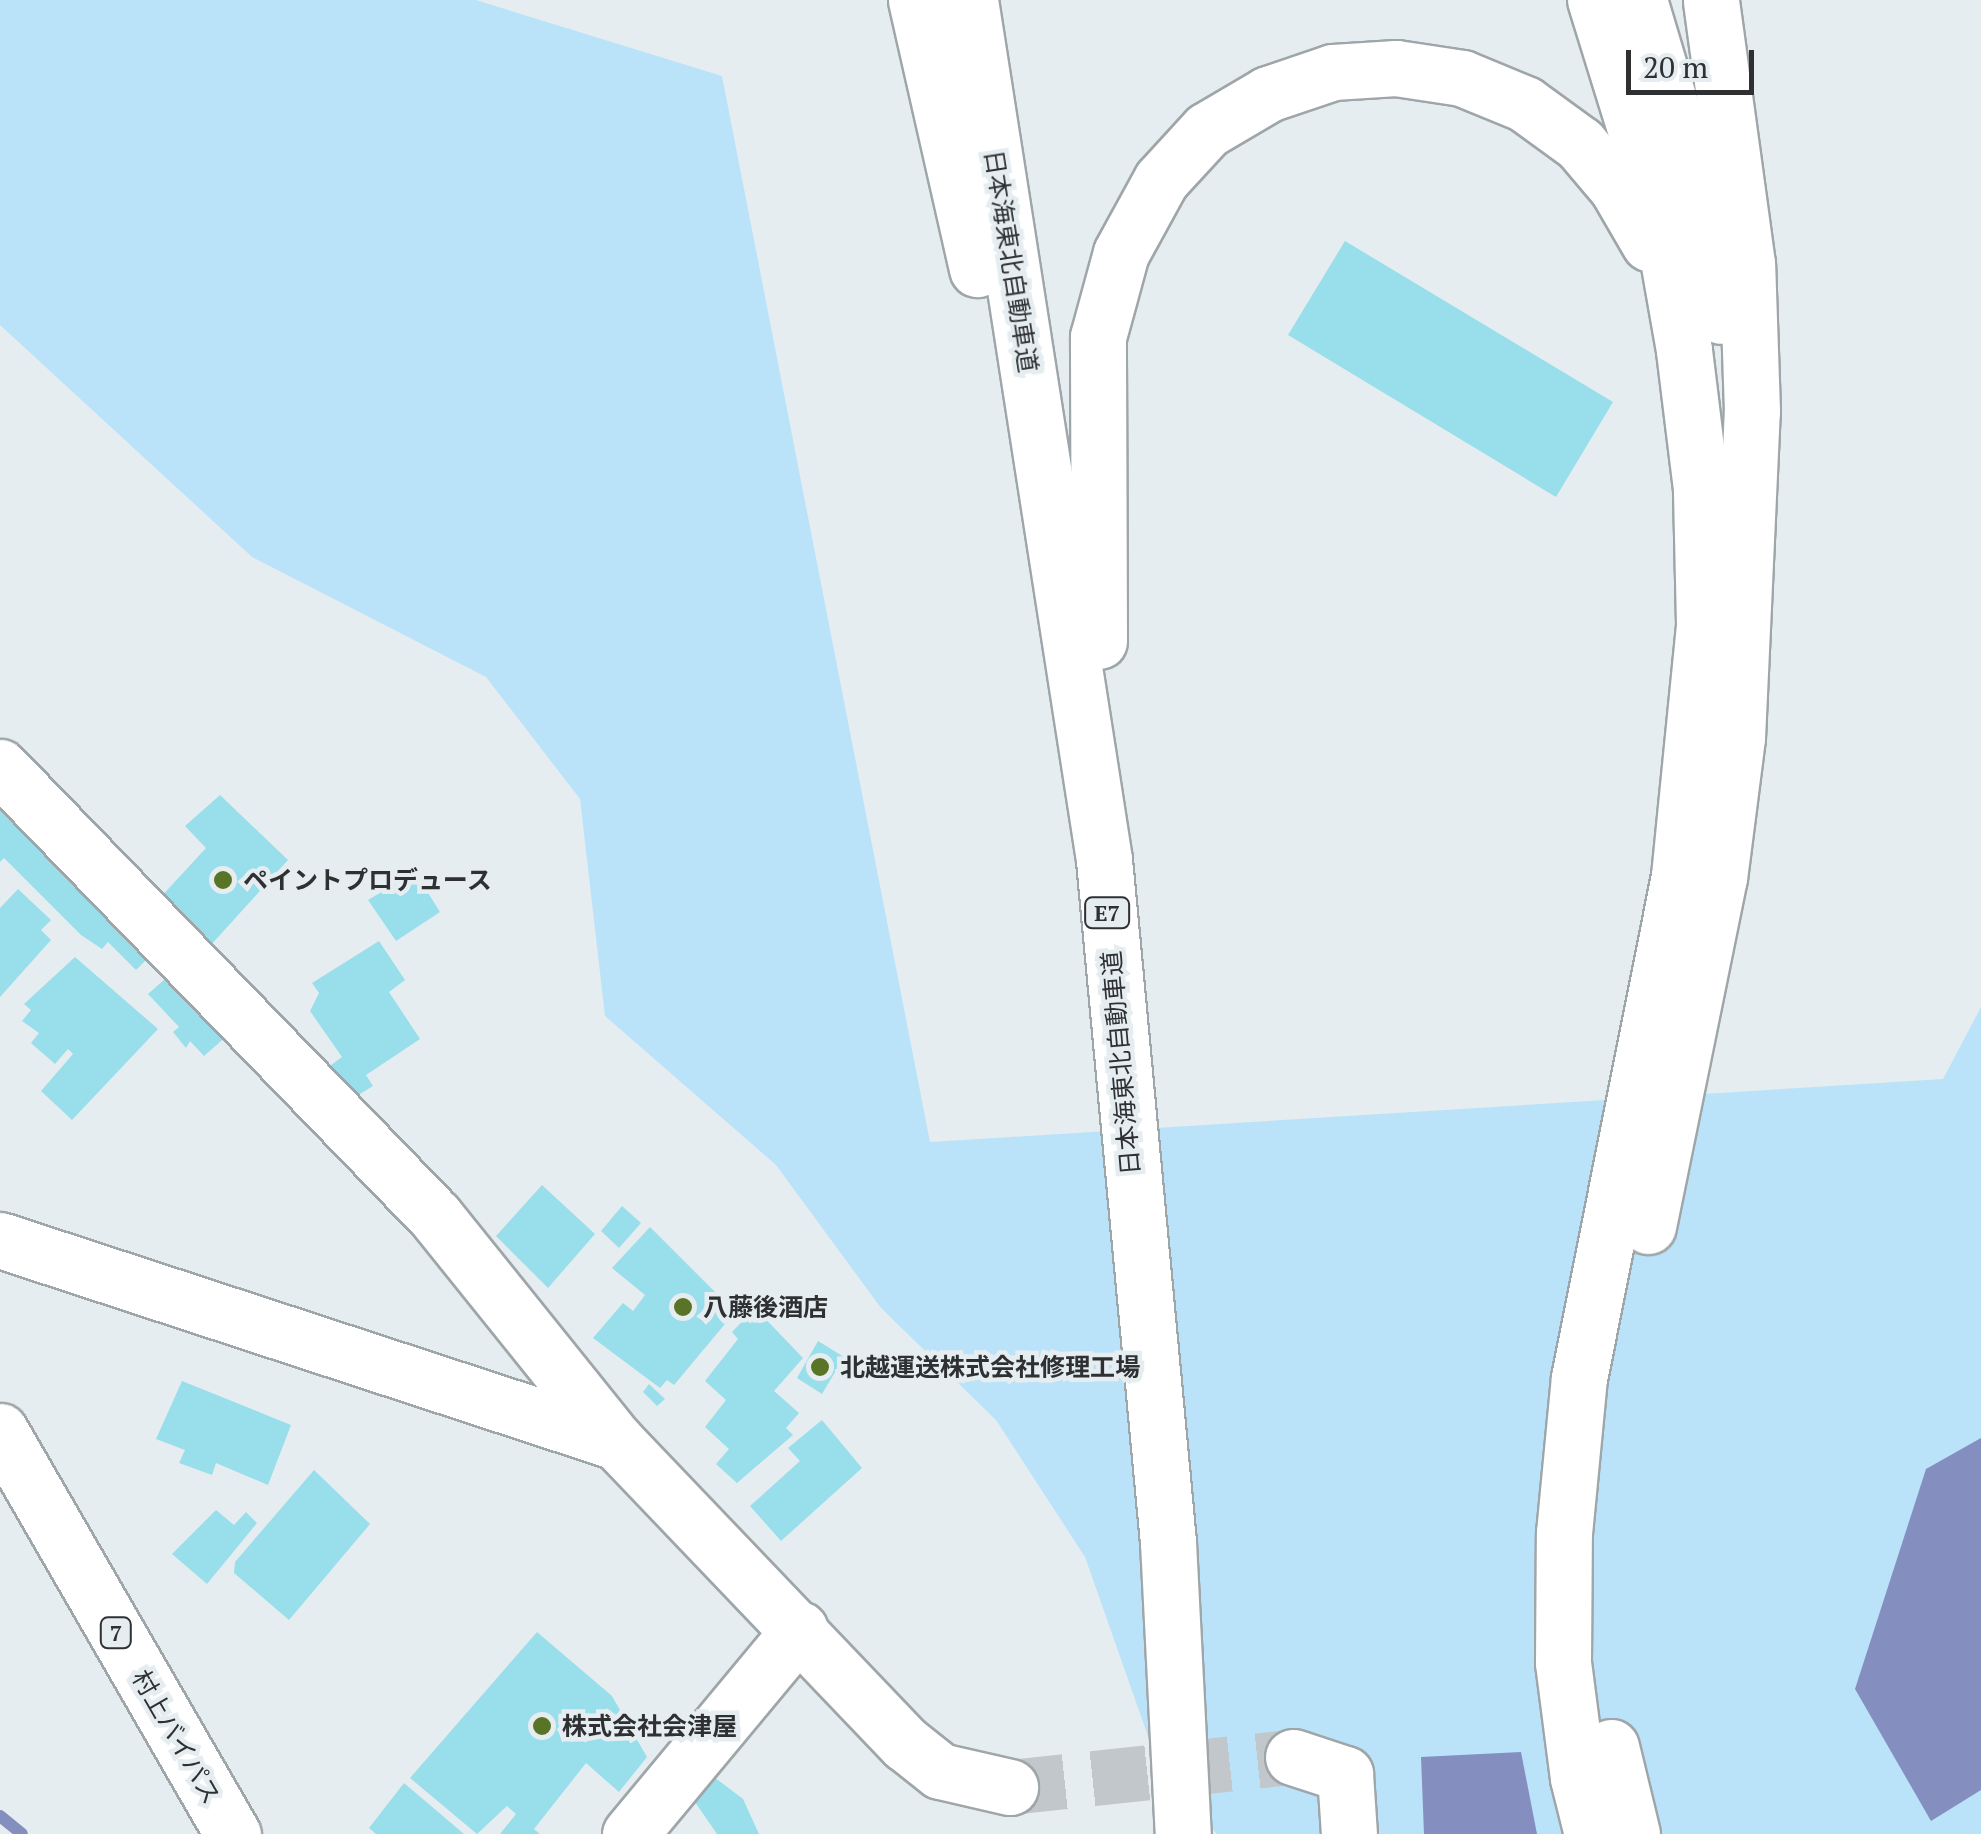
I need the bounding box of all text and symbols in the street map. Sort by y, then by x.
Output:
scale bar [1631,30,1758,92]
text: 20 m [1643,47,1708,87]
street label: 日本海東北自動車道 [979,148,1043,374]
place label: ペイントプロデュース [243,865,493,895]
marker: ペイントプロデュース [212,869,234,891]
road number: E7 [1082,896,1132,930]
street label: 日本海東北自動車道 [1096,950,1146,1176]
place label: 八藤後酒店 [703,1292,828,1322]
marker: 八藤後酒店 [672,1296,694,1318]
place label: 北越運送株式会社修理工場 [840,1352,1140,1382]
marker: 北越運送株式会社修理工場 [809,1356,831,1378]
road number: 7 [98,1616,134,1650]
street label: 村上バイパス [126,1665,226,1809]
place label: 株式会社会津屋 [562,1711,737,1741]
marker: 株式会社会津屋 [531,1715,553,1737]

